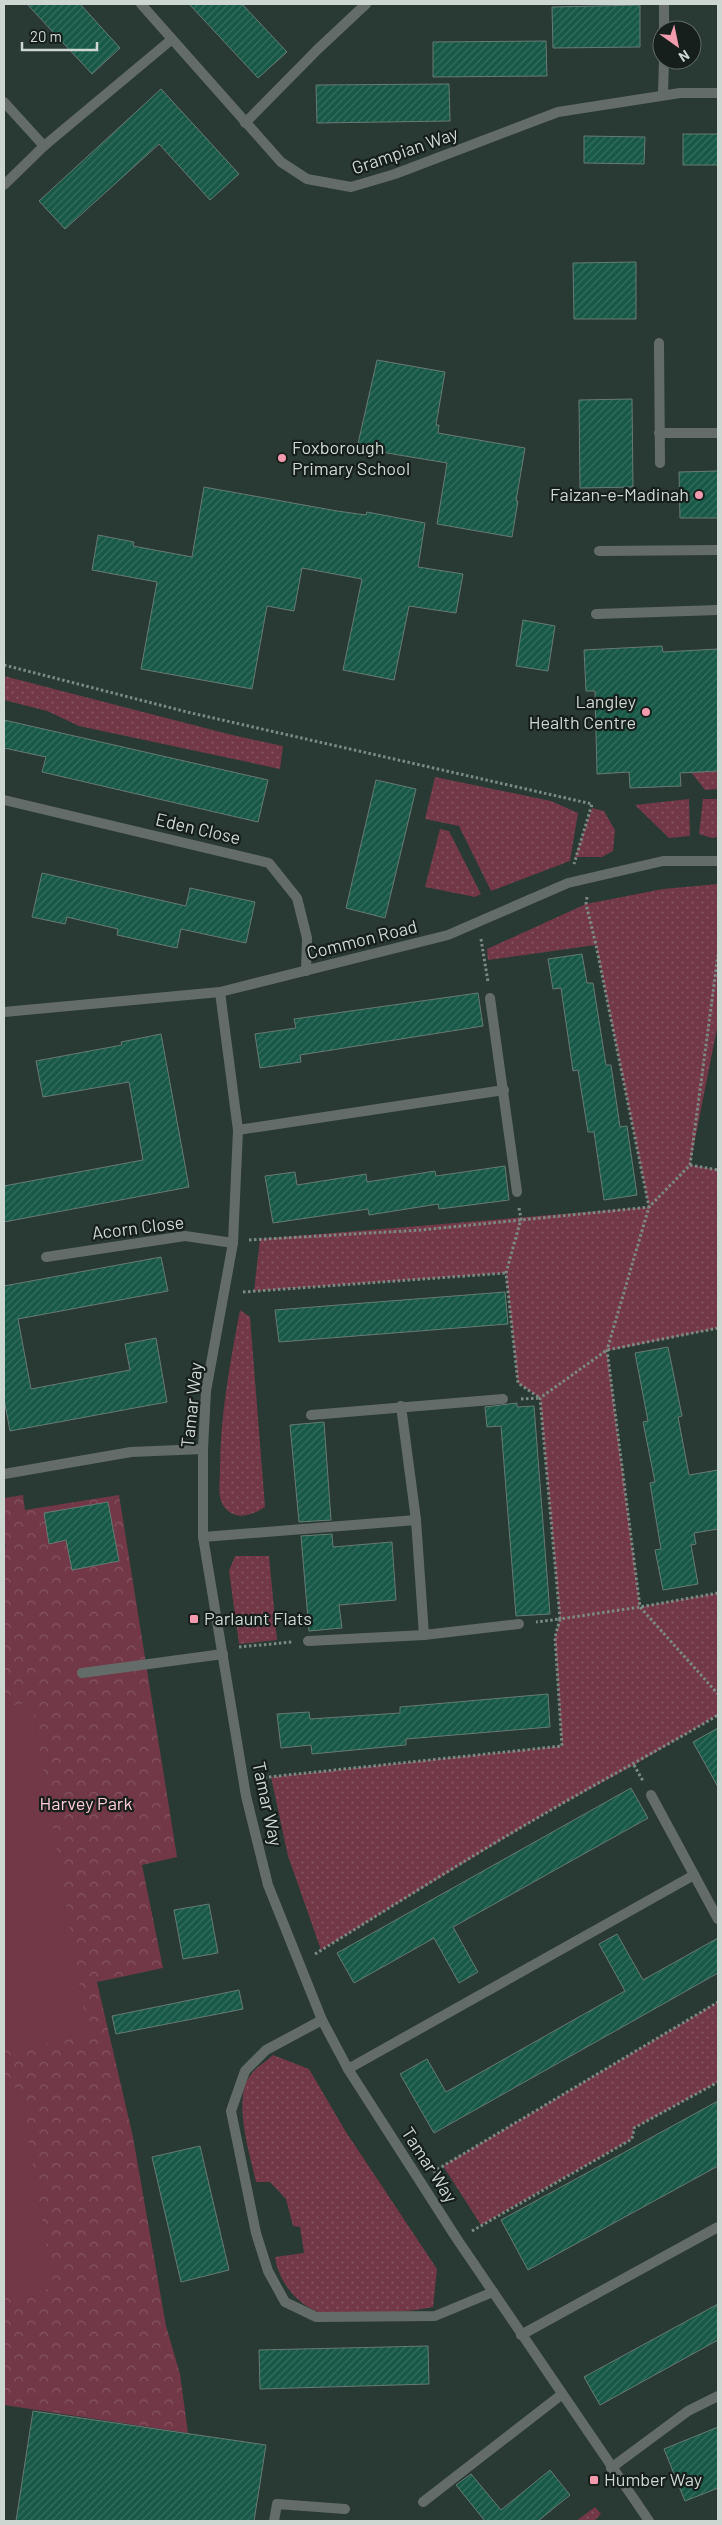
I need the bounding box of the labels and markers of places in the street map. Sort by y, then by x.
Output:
place label: Foxborough Primary School [292,436,410,479]
marker: Foxborough Primary School [276,452,288,464]
place label: Faizan-e-Madinah [550,483,689,505]
marker: Faizan-e-Madinah [693,489,705,501]
place label: Langley Health Centre [529,690,636,733]
marker: Langley Health Centre [640,706,652,718]
place label: Parlaunt Flats [204,1607,312,1629]
marker: Parlaunt Flats [188,1613,200,1625]
place label: Humber Way [604,2468,702,2490]
marker: Humber Way [588,2474,600,2486]

